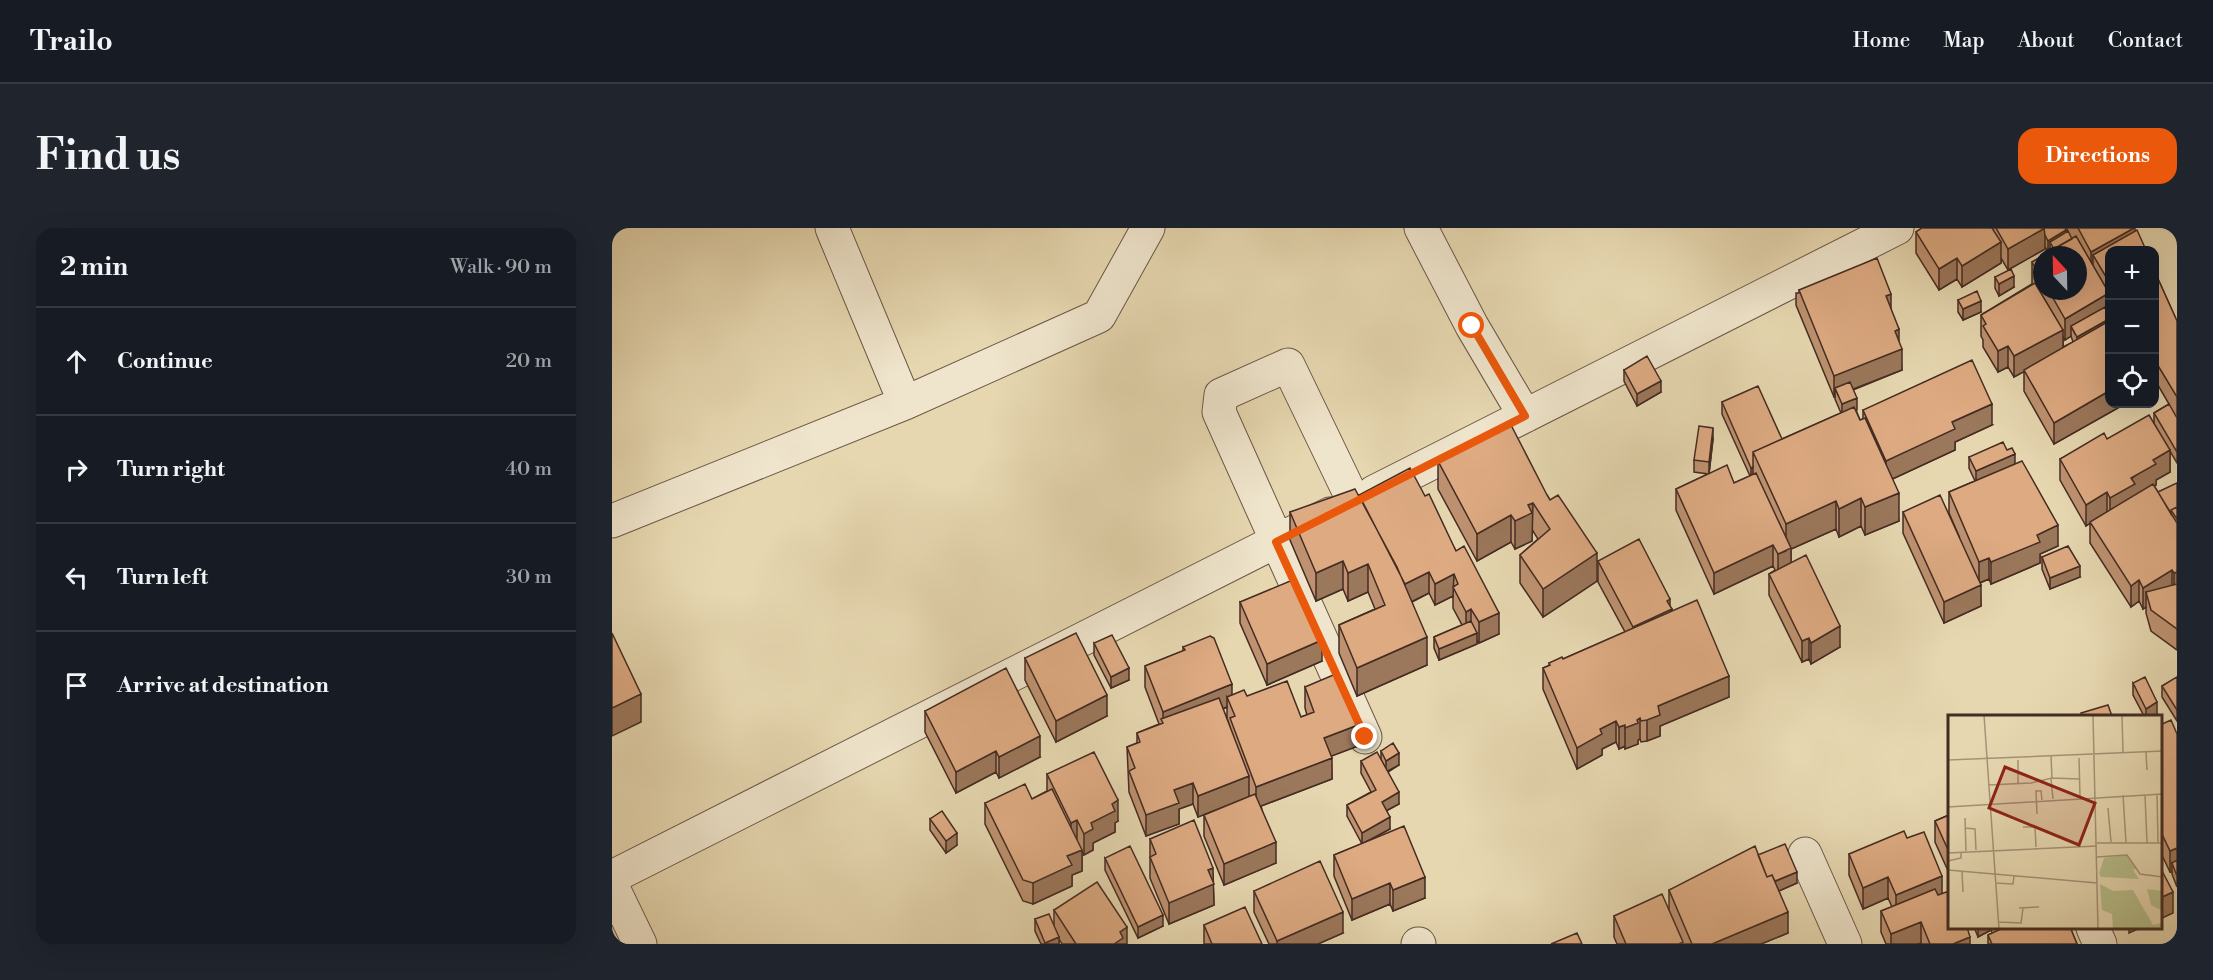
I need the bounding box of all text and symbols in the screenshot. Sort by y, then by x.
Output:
text: Trailo [30,24,113,59]
text: Home [1853,28,1910,54]
text: Map [1943,28,1985,54]
text: About [2018,28,2075,54]
text: Contact [2108,28,2183,54]
button: Directions [2018,128,2177,184]
text: Find us [36,130,180,183]
north arrow [2033,246,2087,300]
map controls [2105,246,2159,408]
button: + [2105,246,2159,300]
text: 2 min [60,251,128,283]
text: Walk · 90 m [450,255,552,280]
button: − [2105,300,2159,354]
route start [1458,312,1484,338]
icon: ahead [60,345,93,378]
text: Continue [117,348,213,375]
text: 20 m [506,349,552,374]
button: locate [2105,354,2159,408]
icon: right [60,453,93,486]
text: Turn right [117,456,225,483]
text: 40 m [505,457,552,482]
icon: left [60,561,93,594]
text: Turn left [117,564,208,591]
text: 30 m [506,565,552,590]
icon: arrive [60,669,93,702]
text: Arrive at destination [117,672,329,699]
inset map [1948,715,2162,929]
route end [1351,723,1377,749]

